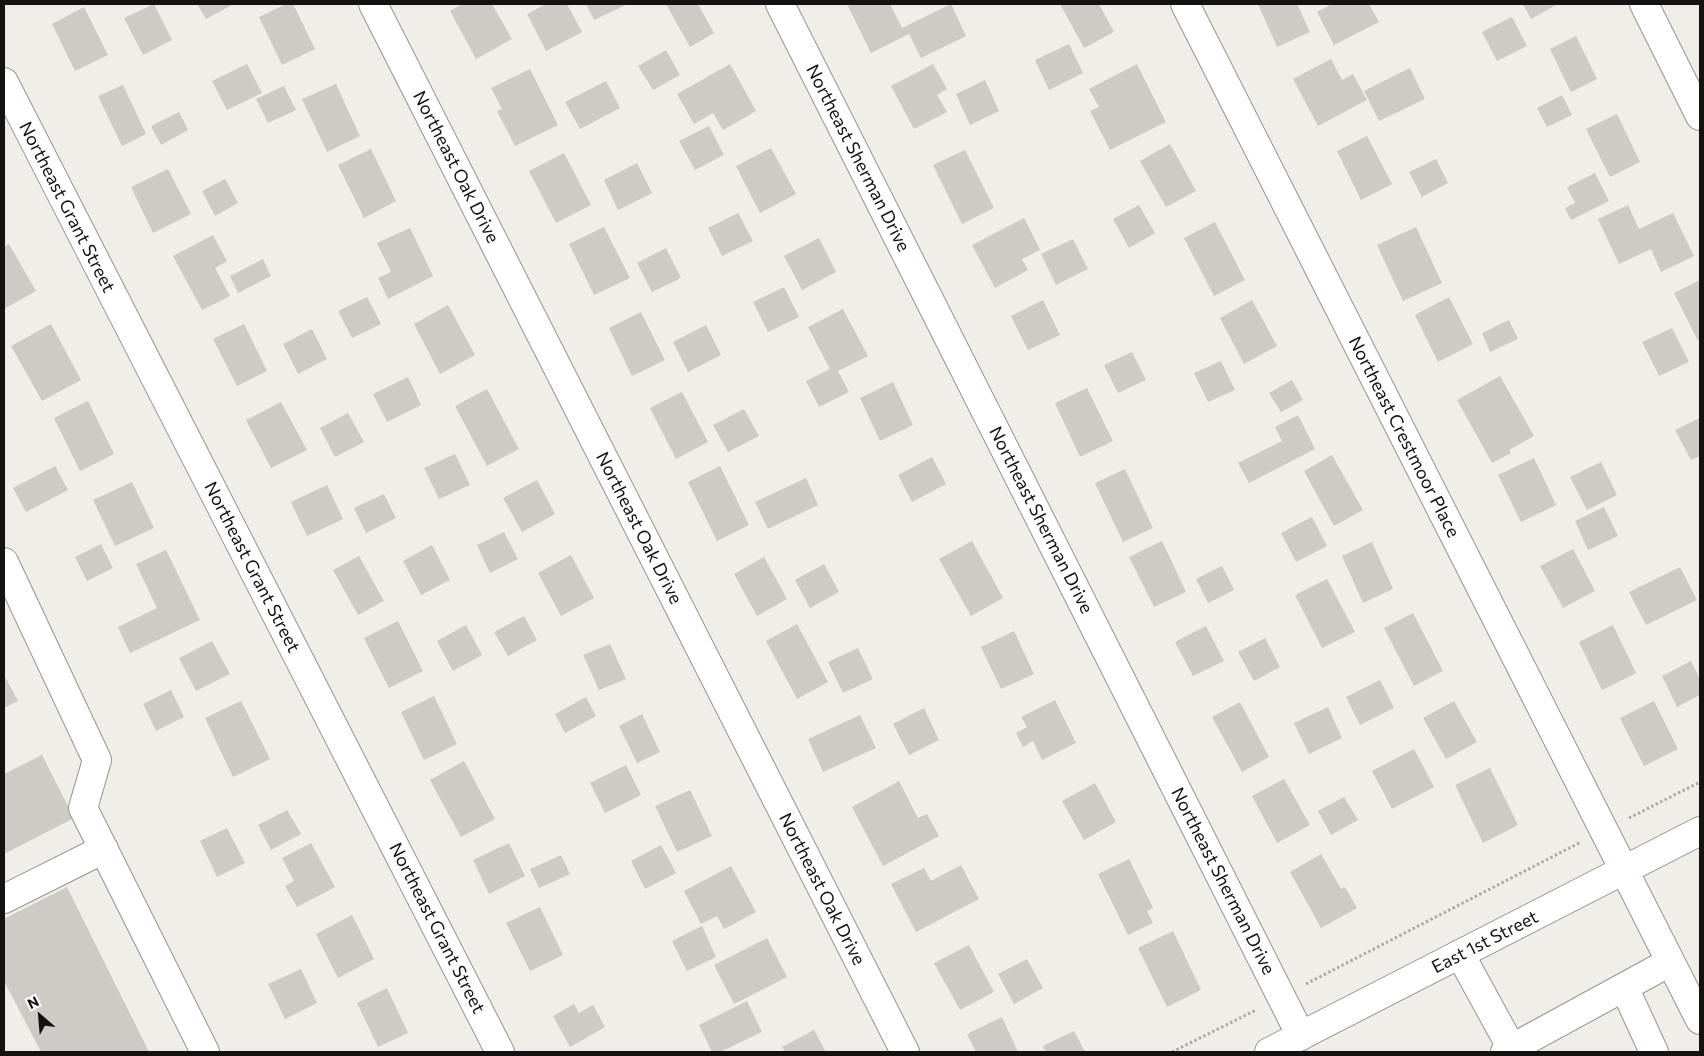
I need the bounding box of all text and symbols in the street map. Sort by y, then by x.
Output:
street label: Northeast Sherman Drive [801,61,915,255]
street label: Northeast Oak Drive [408,87,504,247]
street label: Northeast Grant Street [15,118,119,296]
street label: Northeast Crestmoor Place [1344,333,1464,541]
street label: Northeast Sherman Drive [984,423,1098,617]
street label: Northeast Oak Drive [591,448,687,608]
street label: Northeast Grant Street [200,478,304,656]
street label: Northeast Sherman Drive [1166,784,1280,978]
street label: Northeast Oak Drive [774,809,870,969]
street label: Northeast Grant Street [385,839,489,1017]
street label: East 1st Street [1428,906,1542,978]
north arrow [15,991,65,1041]
text: N [24,992,41,1012]

